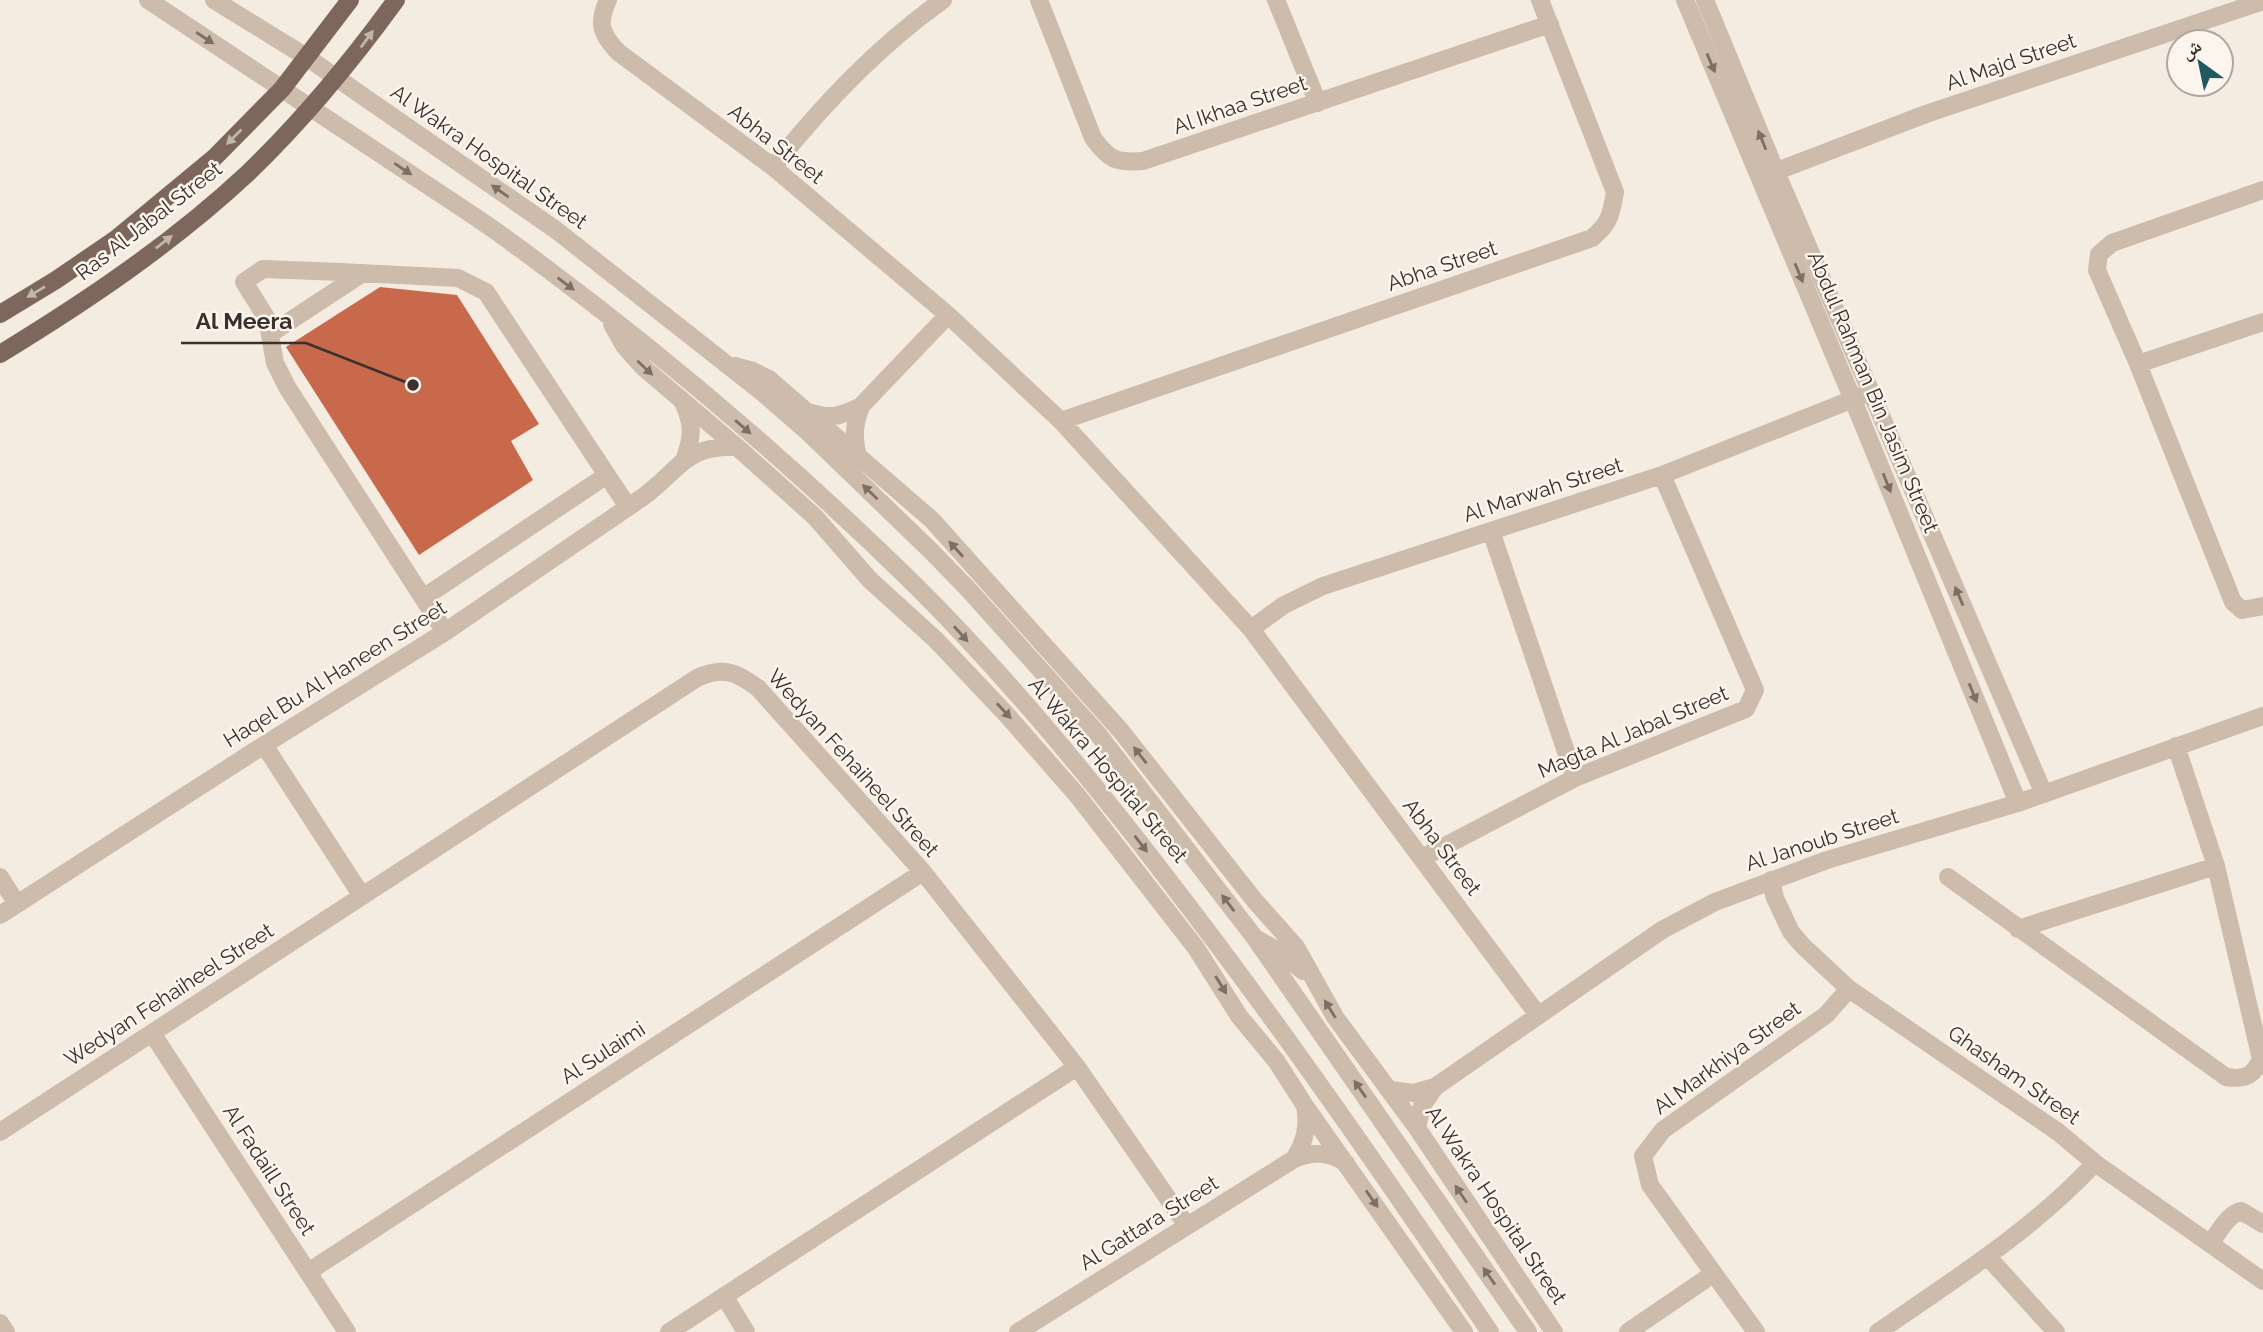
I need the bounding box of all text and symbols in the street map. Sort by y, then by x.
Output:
street label: Al Majd Street [1943,28,2079,95]
north arrow [2165,28,2235,98]
one-way arrow [360,30,374,48]
one-way arrow [195,31,215,44]
text: ش [2176,34,2206,64]
one-way arrow [1705,53,1717,73]
street label: Al Ikhaa Street [1170,70,1310,139]
street label: Al Wakra Hospital Street [386,79,592,234]
street label: Abha Street [724,99,829,189]
one-way arrow [226,129,243,146]
one-way arrow [1757,129,1768,150]
street label: Ras Al Jabal Street [71,156,227,285]
one-way arrow [394,162,412,176]
one-way arrow [491,184,509,198]
one-way arrow [154,235,172,250]
street label: Abha Street [1384,235,1500,296]
street label: Abdul Rahman Bin Jasim Street [1803,247,1944,536]
one-way arrow [1794,262,1805,283]
one-way arrow [557,276,575,290]
one-way arrow [26,286,45,298]
callout: Al Meera [181,299,306,343]
text: Al Meera [196,307,292,334]
one-way arrow [636,360,653,376]
one-way arrow [734,419,752,435]
street label: Al Marwah Street [1460,452,1626,527]
one-way arrow [1881,472,1892,493]
one-way arrow [862,485,879,501]
one-way arrow [948,540,964,558]
one-way arrow [1953,586,1965,606]
street label: Haqel Bu Al Haneen Street [219,595,451,753]
one-way arrow [953,625,969,643]
street label: Wedyan Fehaiheel Street [762,664,944,862]
street label: Al Wakra Hospital Street [1024,672,1193,867]
street label: Magta Al Jabal Street [1534,680,1732,783]
one-way arrow [1968,683,1979,704]
one-way arrow [995,702,1011,719]
one-way arrow [1133,747,1148,764]
street label: Abha Street [1398,793,1487,900]
street label: Al Janoub Street [1742,803,1901,876]
one-way arrow [1134,834,1149,852]
one-way arrow [1221,895,1236,913]
street label: Wedyan Fehaiheel Street [60,918,278,1071]
one-way arrow [1215,976,1228,995]
street label: Al Markhiya Street [1648,996,1805,1119]
one-way arrow [1323,999,1336,1018]
street label: Al Sulaimi [556,1016,650,1089]
street label: Ghasham Street [1943,1020,2085,1129]
one-way arrow [1353,1080,1367,1098]
street label: Al Fadaill Street [218,1100,321,1240]
street label: Al Wakra Hospital Street [1421,1101,1572,1309]
street label: Al Gattara Street [1075,1170,1223,1275]
one-way arrow [1455,1184,1468,1204]
one-way arrow [1365,1190,1379,1208]
one-way arrow [1482,1267,1496,1285]

